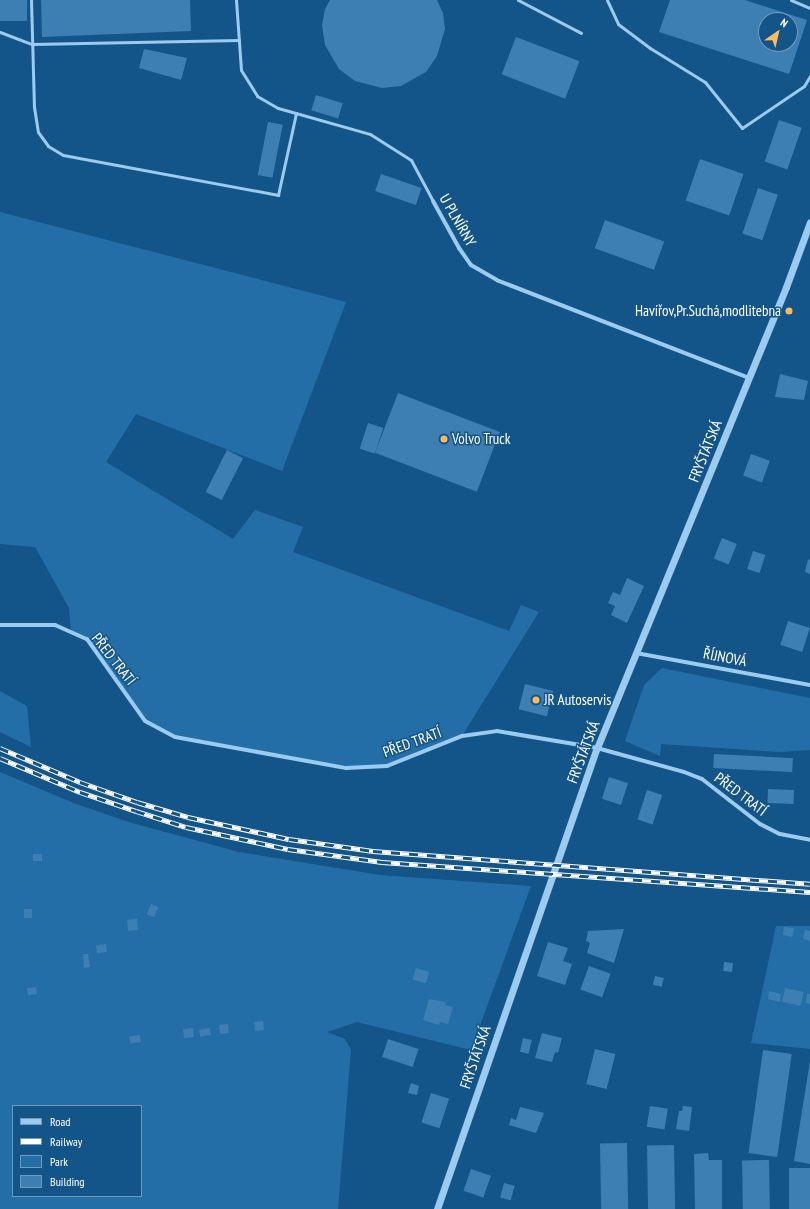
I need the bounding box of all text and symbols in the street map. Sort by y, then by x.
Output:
north arrow [758,12,798,52]
text: N [778,15,791,30]
street label: U PLNÍRNY [436,191,480,249]
place label: Havířov,Pr.Suchá,modlitebna [635,302,781,320]
marker: Havířov,Pr.Suchá,modlitebna [784,306,794,316]
street label: FRYŠTÁTSKÁ [684,417,726,485]
place label: Volvo Truck [452,430,511,448]
marker: Volvo Truck [439,434,449,444]
street label: PŘED TRATÍ [88,629,140,689]
street label: ŘÍJNOVÁ [702,644,748,670]
place label: JR Autoservis [544,691,612,709]
marker: JR Autoservis [531,695,541,705]
street label: FRYŠTÁTSKÁ [563,718,603,786]
street label: PŘED TRATÍ [380,723,444,761]
street label: PŘED TRATÍ [711,768,771,820]
street label: FRYŠTÁTSKÁ [456,1023,494,1091]
legend [12,1105,142,1197]
text: Road [50,1114,70,1129]
text: Railway [50,1134,82,1149]
text: Park [50,1154,68,1169]
text: Building [50,1174,85,1189]

